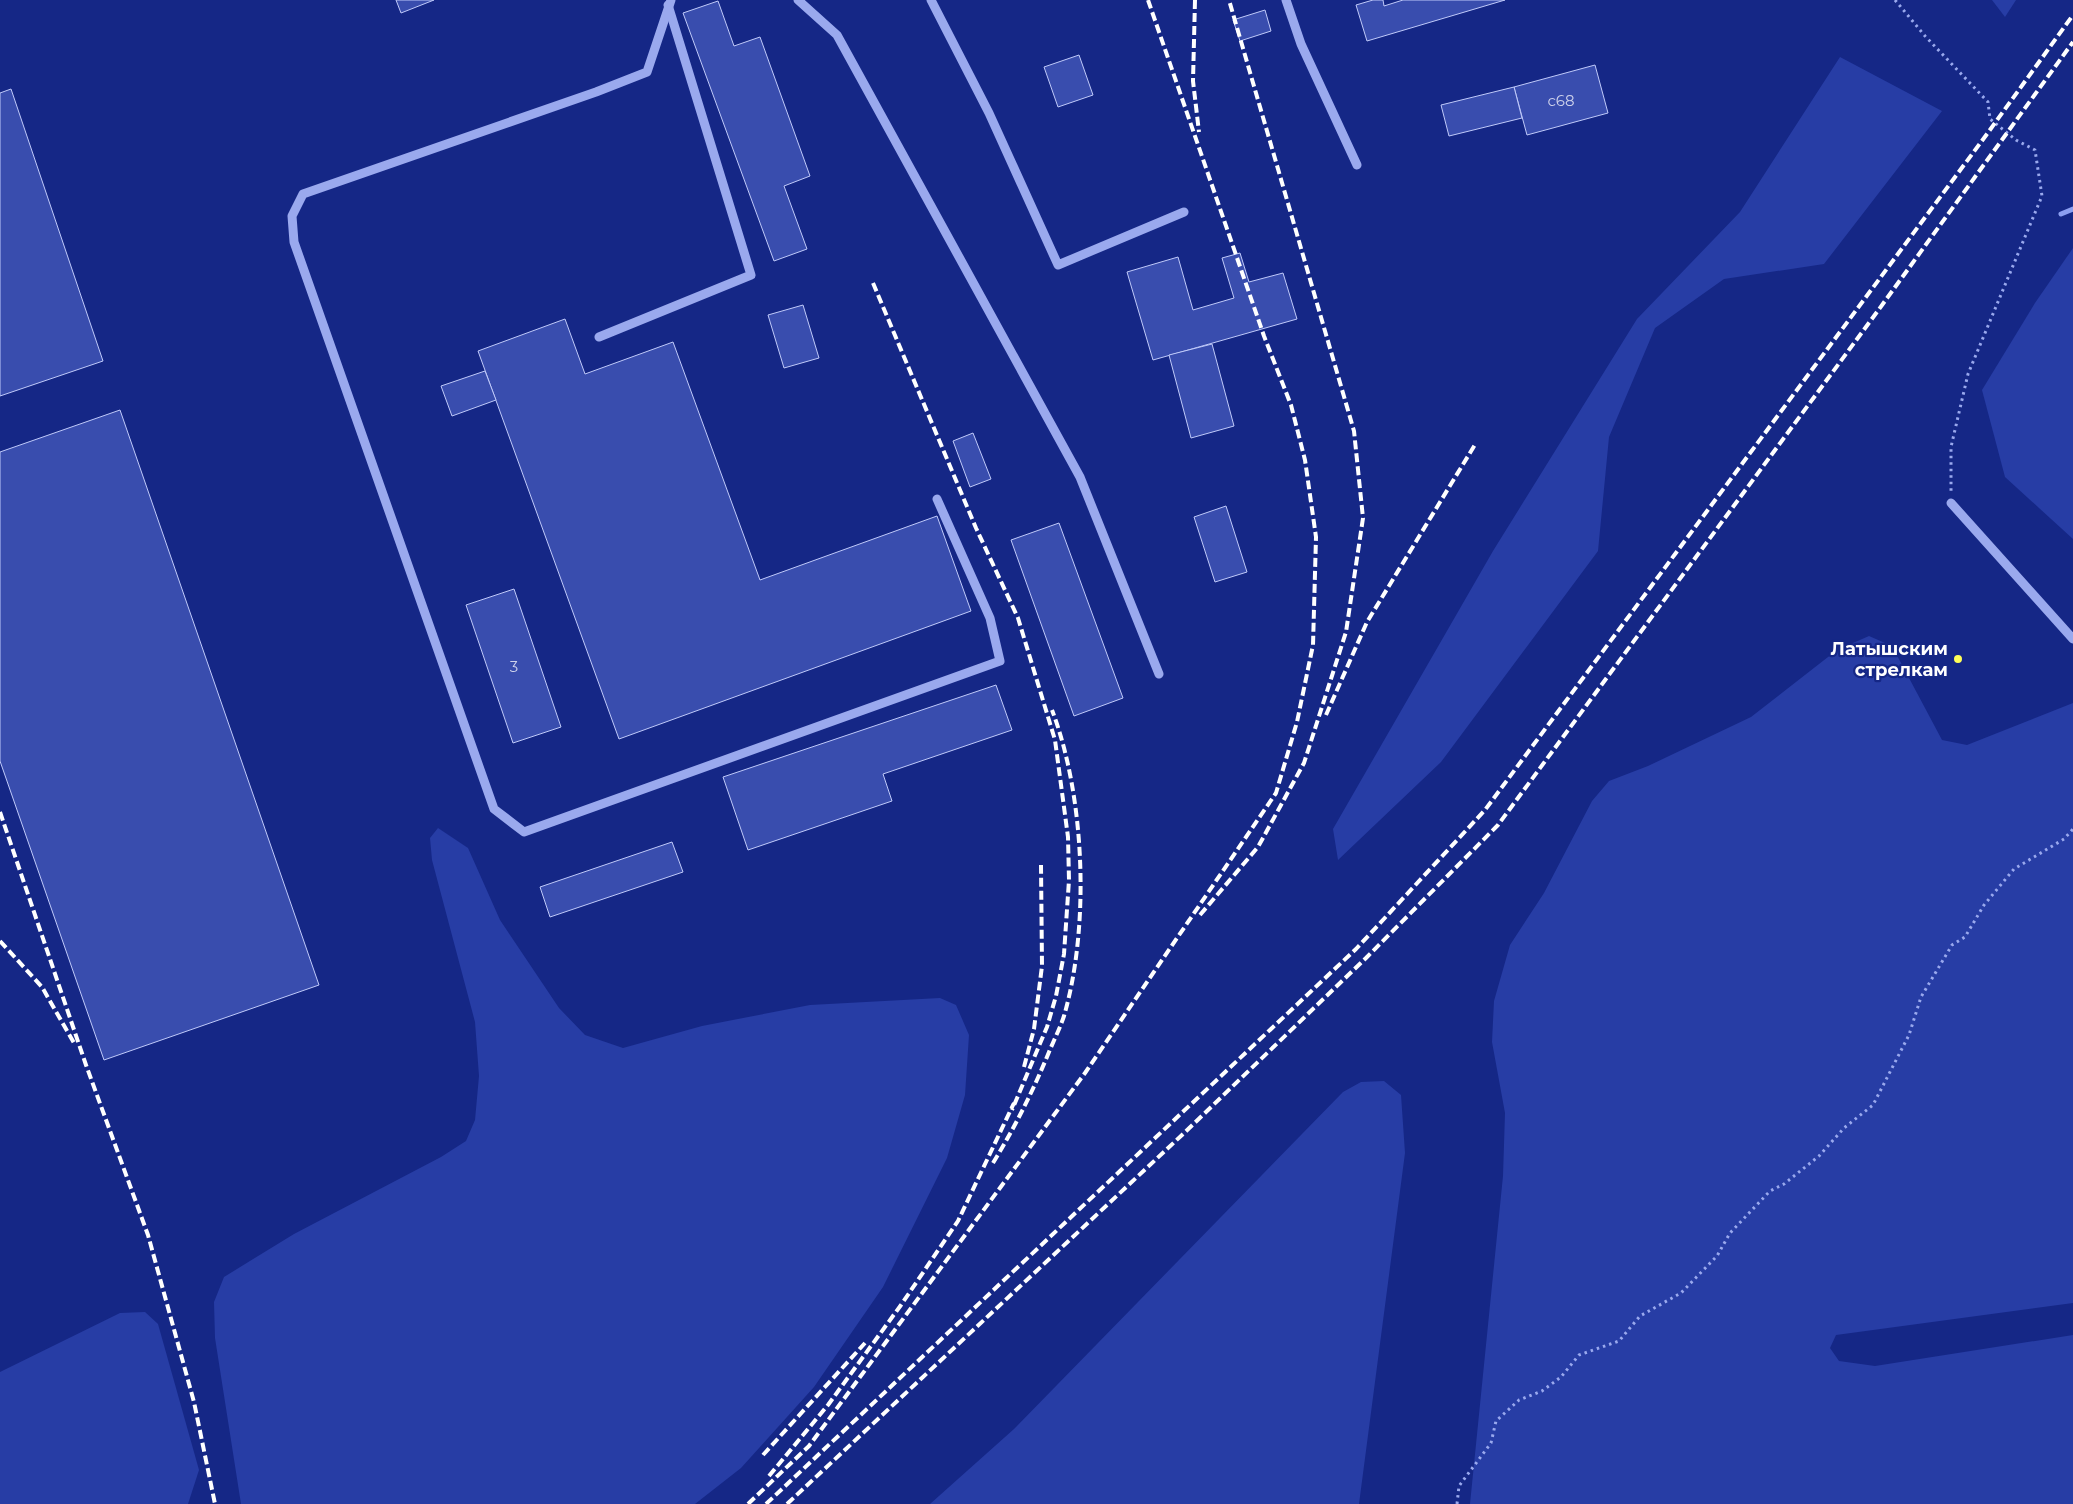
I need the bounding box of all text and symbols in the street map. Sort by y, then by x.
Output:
house number: с68 [1547,91,1575,110]
place label: Латышским стрелкам [1831,638,1948,681]
marker: Латышским стрелкам [1952,653,1964,665]
house number: 3 [510,657,518,676]

